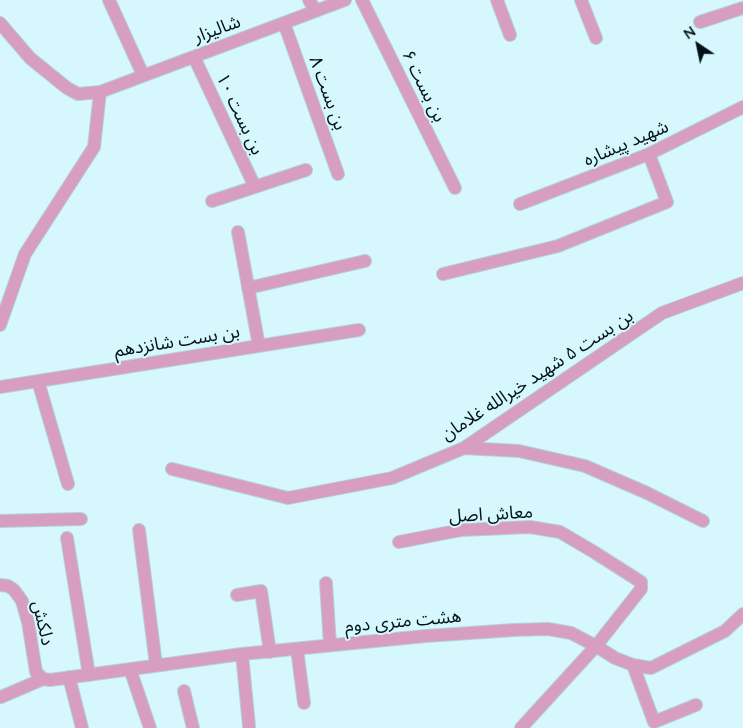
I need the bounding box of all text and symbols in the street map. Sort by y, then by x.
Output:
street label: شالیزار [191,11,243,47]
north arrow [673,20,723,70]
text: N [680,22,699,42]
street label: بن بست ۶ [397,47,451,125]
street label: بن بست ۸ [305,53,351,133]
street label: بن بست ۱۰ [212,70,268,158]
street label: شهید پیشاره [580,115,672,171]
street label: بن بست ۵ شهید خیرالله غلامان [437,305,637,445]
street label: بن بست شانزدهم [113,320,241,362]
street label: معاش اصل [448,501,534,527]
street label: دلکش [27,599,59,647]
street label: هشت متری دوم [344,605,462,637]

